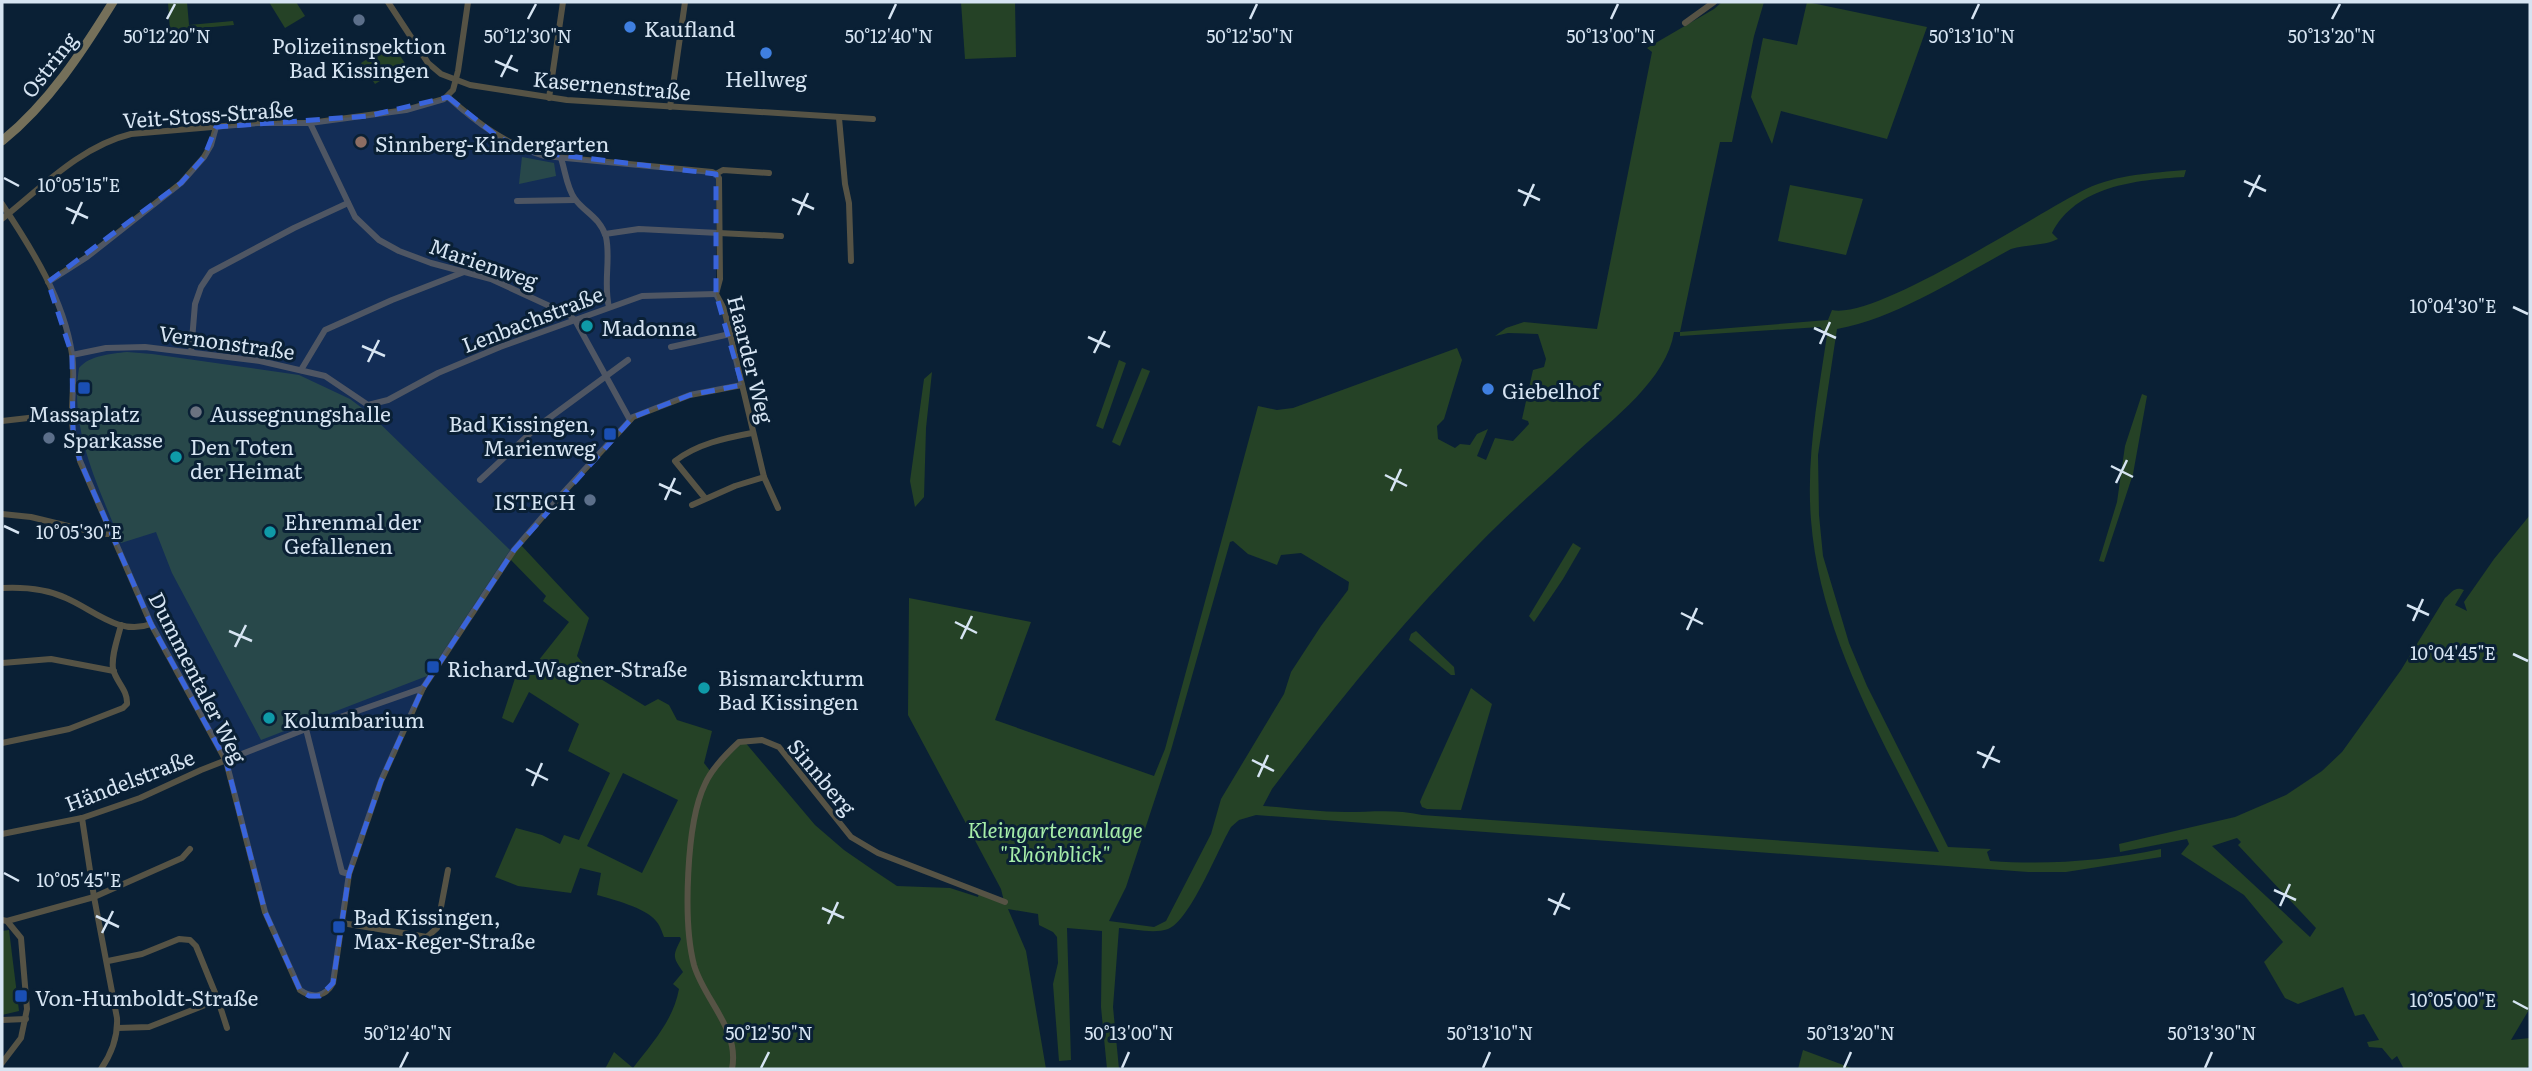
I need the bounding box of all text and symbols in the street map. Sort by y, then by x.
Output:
marker: Polizeiinspektion Bad Kissingen [351,12,367,28]
place label: Kaufland [644,12,735,43]
marker: Kaufland [622,19,638,35]
text: 50°12'20"N [123,22,211,49]
text: 50°12'30"N [484,22,572,49]
text: 50°12'40"N [845,22,933,49]
text: 50°12'50"N [1206,22,1294,49]
text: 50°13'00"N [1566,22,1656,49]
text: 50°13'10"N [1929,22,2015,49]
text: 50°13'20"N [2288,22,2376,49]
street label: Ostring [12,24,84,103]
place label: Polizeiinspektion Bad Kissingen [272,29,446,84]
marker: Hellweg [758,45,774,61]
street label: Kasernenstraße [532,62,692,106]
place label: Hellweg [725,62,807,93]
street label: Veit-Stoss-Straße [121,92,295,134]
place label: Sinnberg-Kindergarten [375,127,610,158]
marker: Sinnberg-Kindergarten [353,134,369,150]
text: 10°05'15"E [38,171,120,198]
street label: Marienweg [426,229,543,295]
street label: Lenbachstraße [457,277,607,359]
street label: Haarder Weg [721,292,783,427]
text: 10°04'30"E [2410,292,2496,319]
place label: Madonna [601,311,697,342]
street label: Vernonstraße [157,316,297,366]
marker: Madonna [579,318,595,334]
place label: Giebelhof [1502,374,1601,405]
marker: Massaplatz [76,380,92,396]
marker: Giebelhof [1480,381,1496,397]
place label: Massaplatz [29,397,139,428]
place label: Aussegnungshalle [210,397,391,428]
marker: Aussegnungshalle [188,404,204,420]
place label: Bad Kissingen, Marienweg [448,407,596,462]
place label: Sparkasse [63,423,163,454]
marker: Bad Kissingen, Marienweg [602,426,618,442]
marker: Sparkasse [41,430,57,446]
place label: Den Toten der Heimat [190,430,303,485]
marker: Den Toten der Heimat [168,449,184,465]
place label: ISTECH [494,485,576,516]
marker: ISTECH [582,492,598,508]
place label: Ehrenmal der Gefallenen [284,505,421,560]
text: 10°05'30"E [36,518,122,545]
marker: Ehrenmal der Gefallenen [262,524,278,540]
street label: Dummentaler Weg [142,586,256,768]
text: 10°04'45"E [2410,639,2496,666]
place label: Richard-Wagner-Straße [447,652,687,683]
marker: Richard-Wagner-Straße [425,659,441,675]
place label: Bismarckturm Bad Kissingen [718,661,864,716]
marker: Bismarckturm Bad Kissingen [696,680,712,696]
place label: Kolumbarium [283,703,425,734]
marker: Kolumbarium [261,710,277,726]
street label: Sinnberg [782,731,864,821]
street label: Händelstraße [60,740,198,818]
park label: Kleingartenanlage "Rhönblick" [967,813,1143,868]
text: 10°05'45"E [37,866,121,893]
place label: Bad Kissingen, Max-Reger-Straße [353,900,535,955]
marker: Bad Kissingen, Max-Reger-Straße [331,919,347,935]
place label: Von-Humboldt-Straße [35,981,258,1012]
text: 10°05'00"E [2410,986,2496,1013]
marker: Von-Humboldt-Straße [13,988,29,1004]
text: 50°12'40"N [364,1019,452,1046]
text: 50°12'50"N [725,1019,813,1046]
text: 50°13'00"N [1084,1019,1174,1046]
text: 50°13'10"N [1447,1019,1533,1046]
text: 50°13'20"N [1807,1019,1895,1046]
text: 50°13'30"N [2168,1019,2256,1046]

